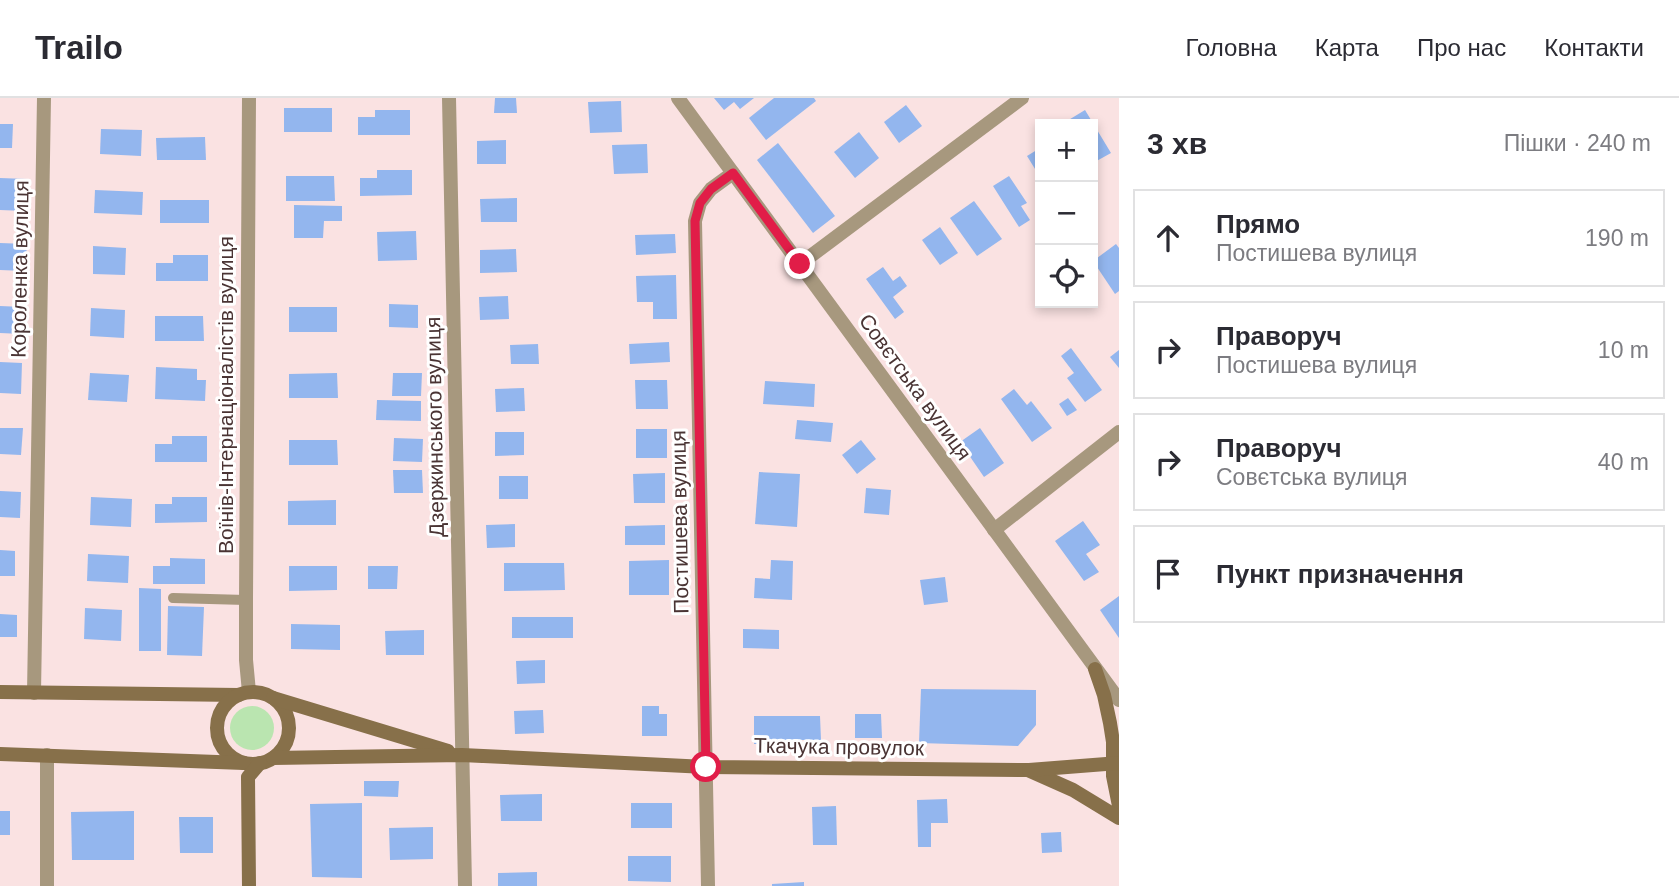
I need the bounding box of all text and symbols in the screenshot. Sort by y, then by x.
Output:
text: Trailo [35,29,123,66]
text: Головна [1186,34,1277,61]
text: Карта [1315,34,1379,61]
text: Про нас [1417,34,1506,61]
text: Контакти [1544,34,1644,61]
map controls [1035,119,1098,308]
button: + [1035,119,1098,182]
text: 3 хв [1147,127,1207,160]
text: Пішки · 240 m [1504,130,1651,156]
street label: Короленка вулиця [6,180,33,358]
button: − [1035,182,1098,245]
text: Прямо [1216,209,1300,239]
icon: ahead [1149,219,1187,257]
text: 190 m [1585,225,1649,251]
street label: Воїнів-Інтернаціоналістів вулиця [214,236,237,554]
text: Постишева вулиця [1216,240,1417,266]
button: locate [1035,245,1098,308]
route end [784,248,815,279]
street label: Совєтська вулиця [855,309,976,464]
street label: Дзержинського вулиця [421,317,448,537]
text: Праворуч [1216,321,1342,351]
icon: right [1149,331,1187,369]
text: 10 m [1598,337,1649,363]
text: Постишева вулиця [1216,352,1417,378]
street label: Постишева вулиця [666,430,693,614]
text: Праворуч [1216,433,1342,463]
icon: right [1149,443,1187,481]
text: 40 m [1598,449,1649,475]
text: Совєтська вулиця [1216,464,1407,490]
icon: arrive [1149,555,1187,593]
text: Пункт призначення [1216,559,1464,589]
street label: Ткачука провулок [754,734,925,759]
route start [690,751,721,782]

